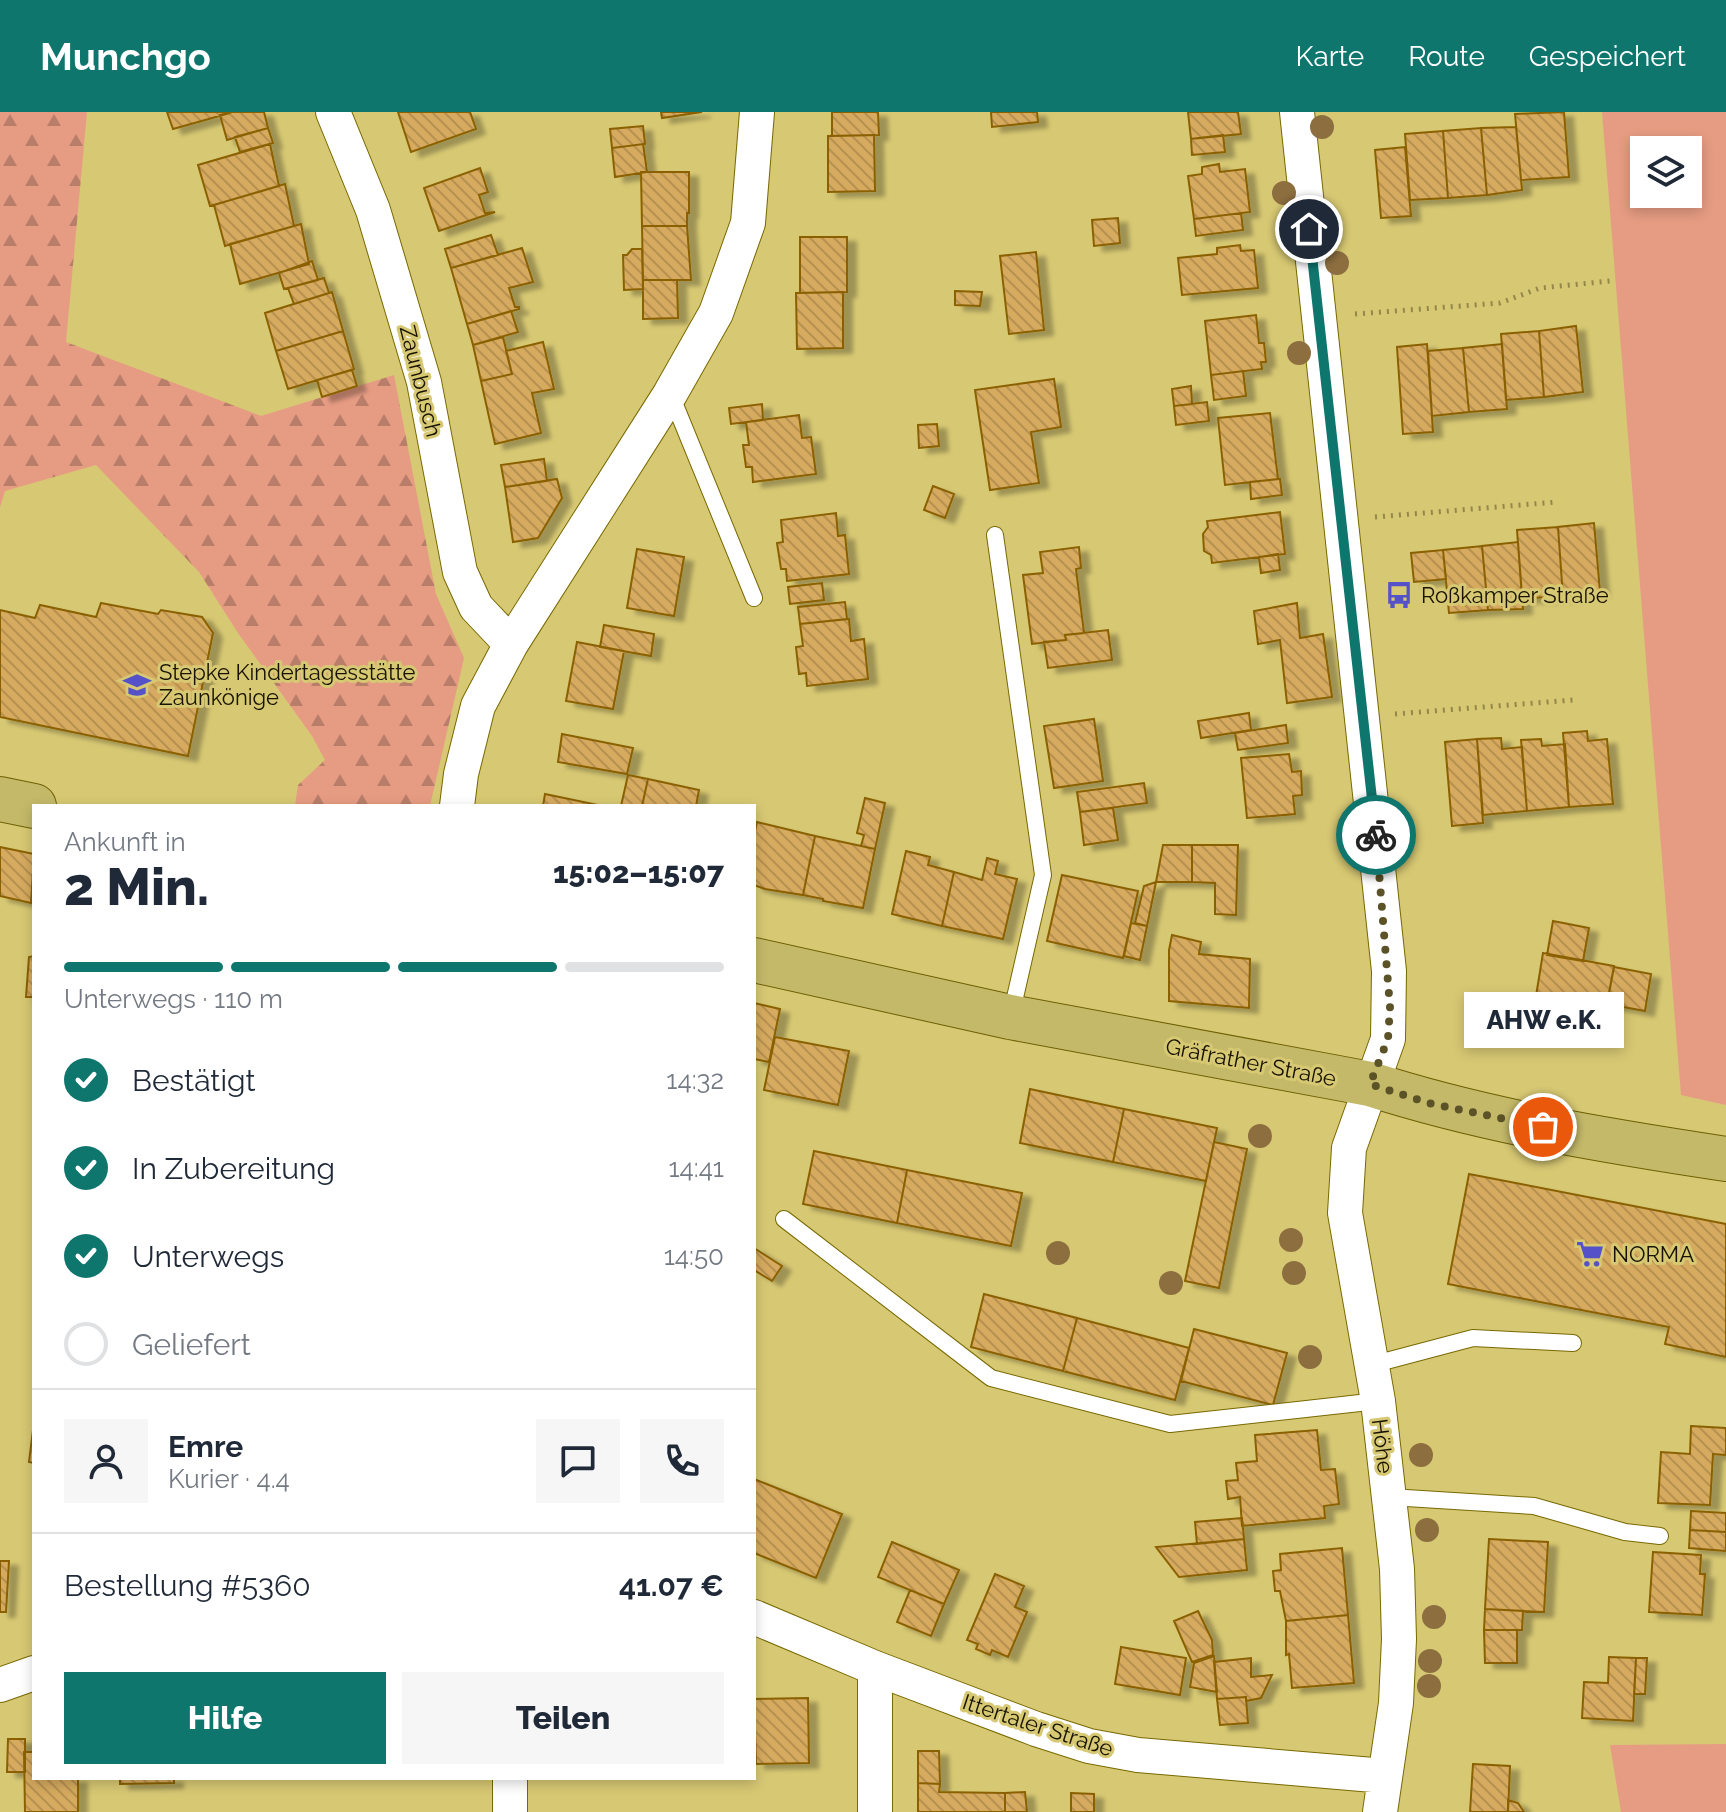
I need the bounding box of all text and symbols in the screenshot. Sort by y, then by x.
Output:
text: Munchgo [40,34,211,79]
text: Karte [1295,40,1364,73]
text: Route [1408,40,1485,73]
text: Gespeichert [1529,40,1686,73]
map controls [1630,136,1702,208]
button: layers [1630,136,1702,208]
pin [1275,195,1343,263]
icon: home [1287,207,1331,251]
street label: Zaunbusch [395,323,447,439]
bus stop icon: Roßkamper Straße [1384,580,1414,610]
place label: Roßkamper Straße [1421,582,1609,608]
place label: Stepke Kindertagesstätte Zaunkönige [159,659,415,710]
school or university icon: Stepke Kindertagesstätte Zaunkönige [122,670,152,700]
courier [1336,795,1416,875]
icon: bike [1354,813,1398,857]
text: Ankunft in [64,827,186,857]
text: 15:02–15:07 [553,855,724,890]
text: 2 Min. [64,856,209,917]
text: Unterwegs · 110 m [64,984,283,1014]
callout: AHW e.K. [1463,991,1623,1047]
text: AHW e.K. [1486,1005,1602,1035]
street label: Gräfrather Straße [1163,1033,1339,1091]
icon: check [64,1058,108,1102]
text: Bestätigt [132,1063,256,1098]
text: 14:32 [666,1065,724,1095]
pin [1509,1093,1577,1161]
icon: bag [1521,1105,1565,1149]
icon: check [64,1146,108,1190]
text: In Zubereitung [132,1151,335,1186]
text: 14:41 [668,1153,724,1183]
icon: check [64,1234,108,1278]
text: Unterwegs [132,1239,284,1274]
supermarket icon: NORMA [1575,1239,1605,1269]
text: 14:50 [664,1241,724,1271]
place label: NORMA [1612,1241,1694,1267]
text: Geliefert [132,1327,251,1362]
street label: Höhe [1367,1417,1399,1475]
button: person [64,1419,148,1503]
button: chat [536,1419,620,1503]
button: phone [640,1419,724,1503]
text: Emre [168,1429,243,1464]
text: Kurier · 4.4 [168,1464,290,1494]
text: Bestellung #5360 [64,1568,311,1603]
text: 41.07 € [619,1568,724,1603]
button: Hilfe [64,1672,386,1764]
button: Teilen [402,1672,724,1764]
street label: Ittertaler Straße [959,1688,1117,1762]

